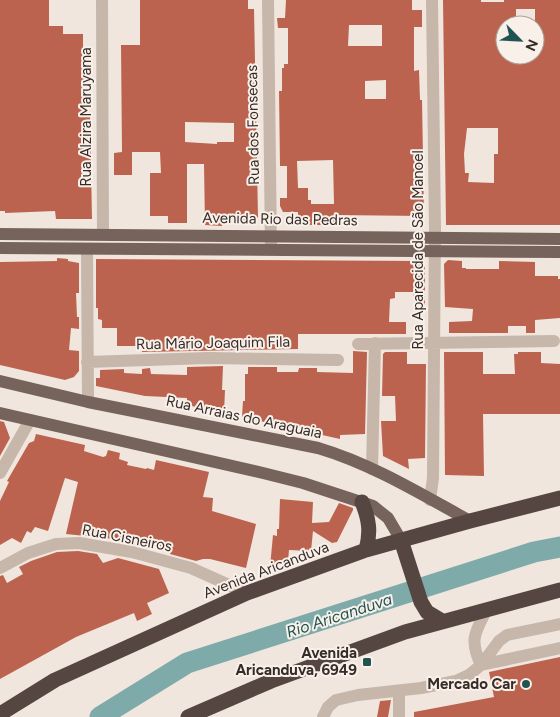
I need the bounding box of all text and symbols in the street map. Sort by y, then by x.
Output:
north arrow [495,15,545,65]
text: N [521,37,541,53]
street label: Rua Alzira Maruyama [77,47,95,187]
street label: Rua dos Fonsecas [243,65,263,185]
street label: Rua Aparecida de São Manoel [409,150,427,350]
street label: Avenida Rio das Pedras [202,209,358,229]
street label: Rua Mário Joaquim Fila [136,333,290,353]
street label: Rua Arraias do Araguaia [164,392,324,442]
street label: Rua Cisneiros [81,520,173,556]
street label: Avenida Aricanduva [201,538,331,602]
water label: Rio Aricanduva [284,589,394,641]
place label: Avenida Aricanduva, 6949 [235,644,357,679]
marker: Avenida Aricanduva, 6949 [361,656,373,668]
place label: Mercado Car [427,675,516,693]
marker: Mercado Car [520,678,532,690]

